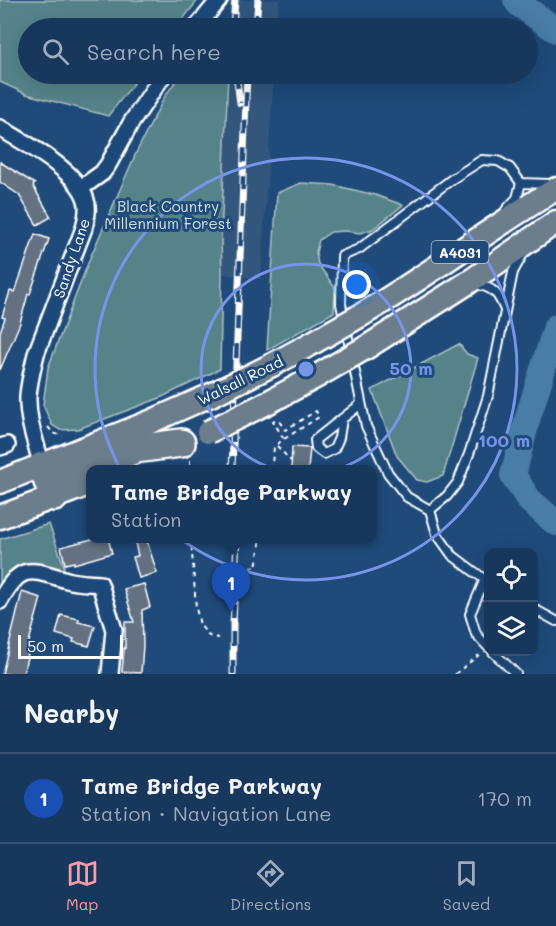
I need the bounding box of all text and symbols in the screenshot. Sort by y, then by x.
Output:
search box [18,18,538,84]
icon: search [39,35,72,68]
text: Search here [87,37,221,66]
park label: Black Country Millennium Forest [104,196,232,233]
street label: Sandy Lane [48,215,94,301]
road number: A4031 [432,241,488,263]
your location [342,270,371,299]
street label: Walsall Road [194,351,286,409]
text: 50 m [390,356,432,380]
centre of rings [296,359,316,379]
text: 100 m [478,428,530,452]
popup [86,465,377,543]
text: Tame Bridge Parkway [111,477,352,506]
text: Station [111,506,181,532]
map controls [484,548,538,656]
button: locate [484,548,538,602]
pin: 1 [212,562,250,612]
button: layers [484,602,538,656]
scale bar [18,632,123,660]
text: 50 m [27,635,64,656]
text: Nearby [24,696,119,730]
text: Tame Bridge Parkway [81,771,322,800]
text: 1 [39,785,48,811]
text: 170 m [477,785,532,811]
text: Station · Navigation Lane [81,800,332,826]
tab: Map [66,857,99,914]
tab: Directions [230,857,311,914]
tab: Saved [443,857,490,914]

